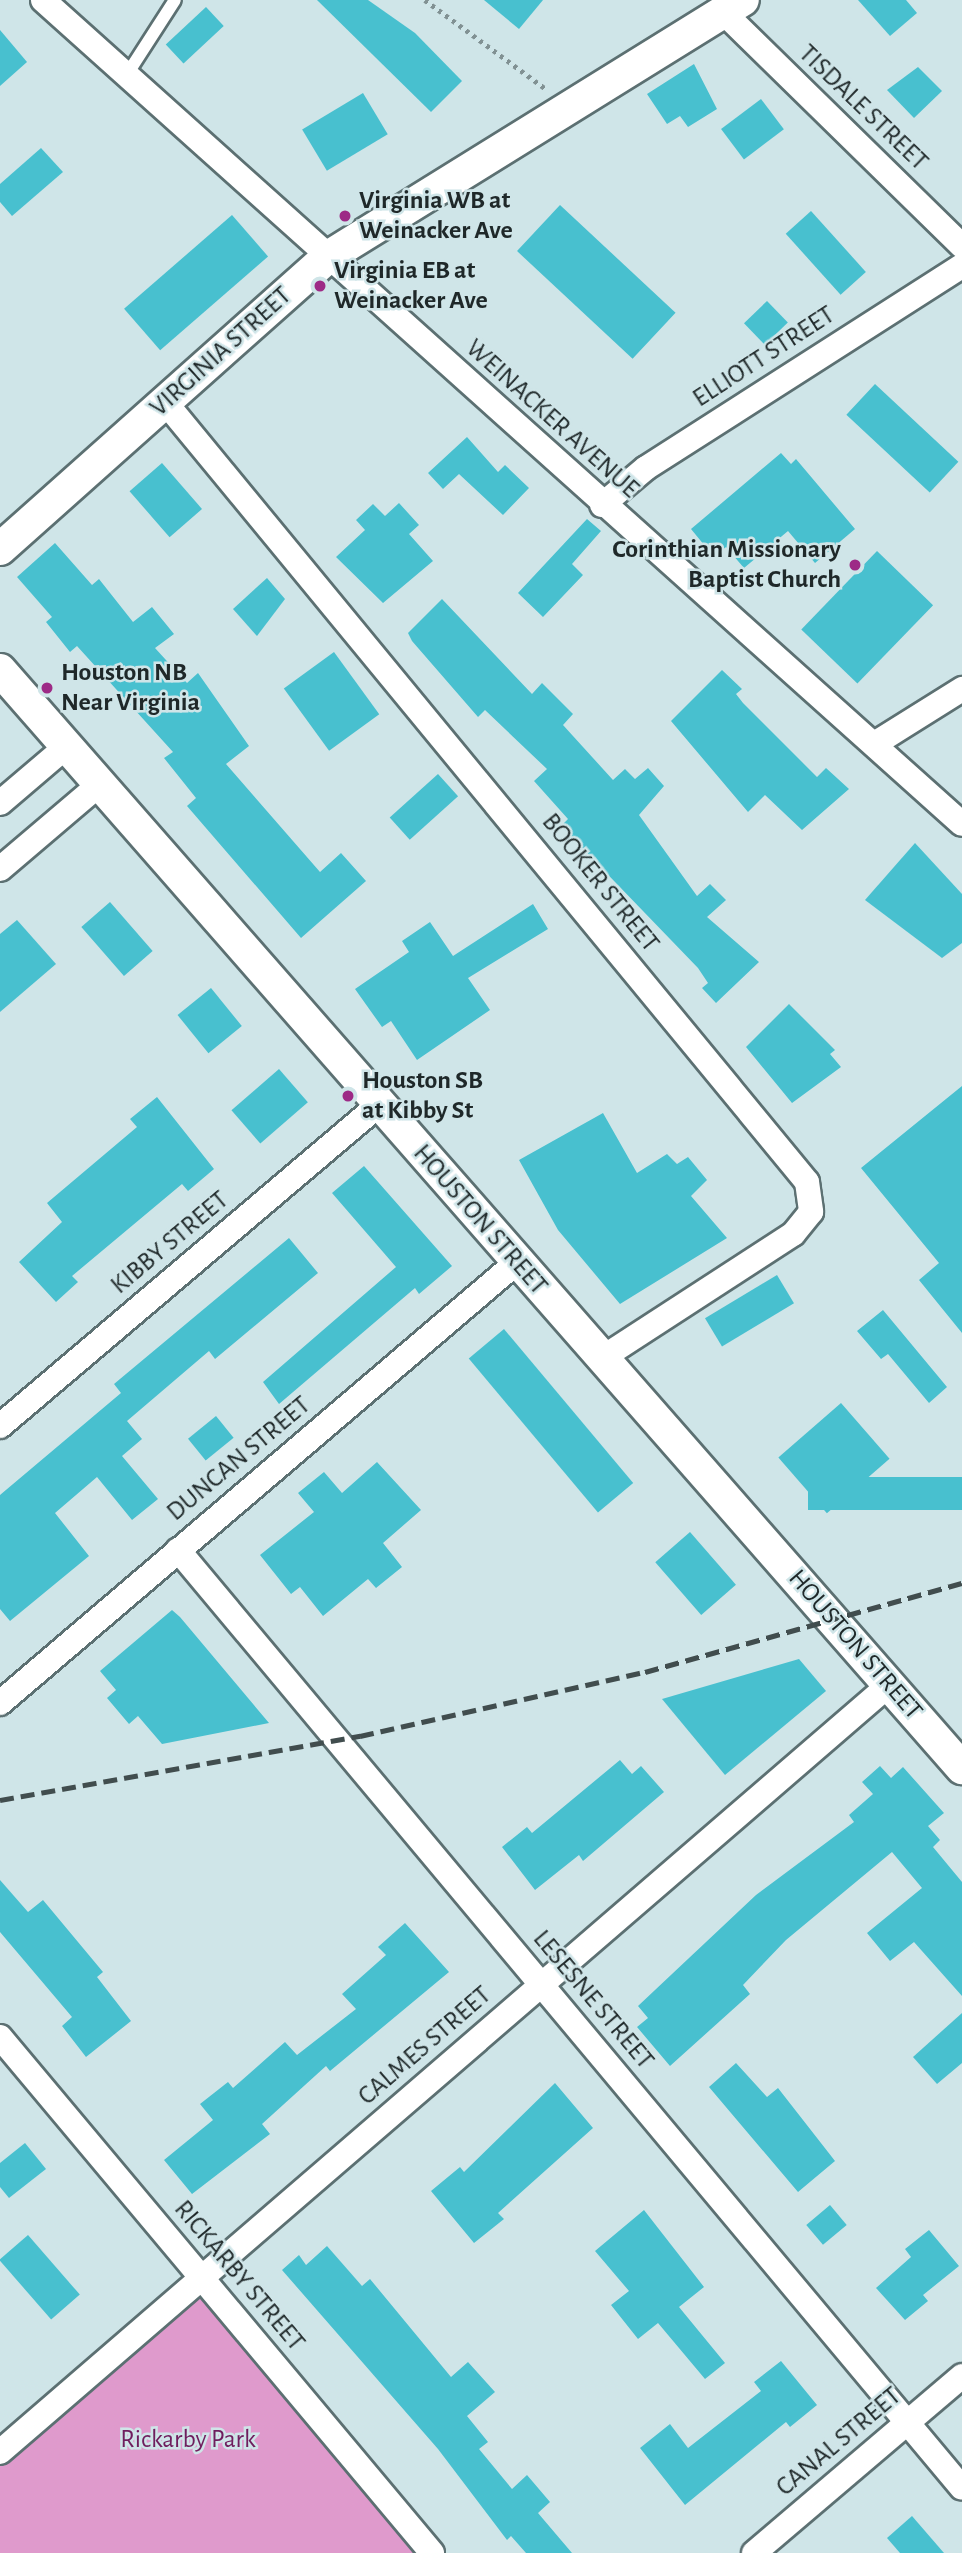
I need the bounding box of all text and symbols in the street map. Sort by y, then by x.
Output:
street label: TISDALE STREET [792,38,934,178]
place label: Virginia WB at Weinacker Ave [359,185,513,246]
marker: Virginia WB at Weinacker Ave [337,208,353,224]
place label: Virginia EB at Weinacker Ave [334,255,488,316]
marker: Virginia EB at Weinacker Ave [312,278,328,294]
street label: VIRGINIA STREET [144,280,298,424]
street label: ELLIOTT STREET [687,300,841,414]
street label: WEINACKER AVENUE [459,333,645,505]
place label: Corinthian Missionary Baptist Church [612,534,841,596]
marker: Corinthian Missionary Baptist Church [847,557,863,573]
place label: Houston NB Near Virginia [61,657,200,718]
marker: Houston NB Near Virginia [39,680,55,696]
street label: BOOKER STREET [535,807,665,959]
place label: Houston SB at Kibby St [362,1065,483,1126]
marker: Houston SB at Kibby St [340,1088,356,1104]
street label: HOUSTON STREET [406,1138,554,1302]
street label: KIBBY STREET [105,1185,235,1301]
street label: DUNCAN STREET [161,1390,317,1528]
street label: HOUSTON STREET [781,1563,929,1727]
street label: LESESNE STREET [526,1924,660,2076]
street label: CALMES STREET [352,1980,498,2112]
street label: RICKARBY STREET [167,2194,311,2358]
street label: CANAL STREET [770,2381,908,2503]
park label: Rickarby Park [120,2424,256,2456]

